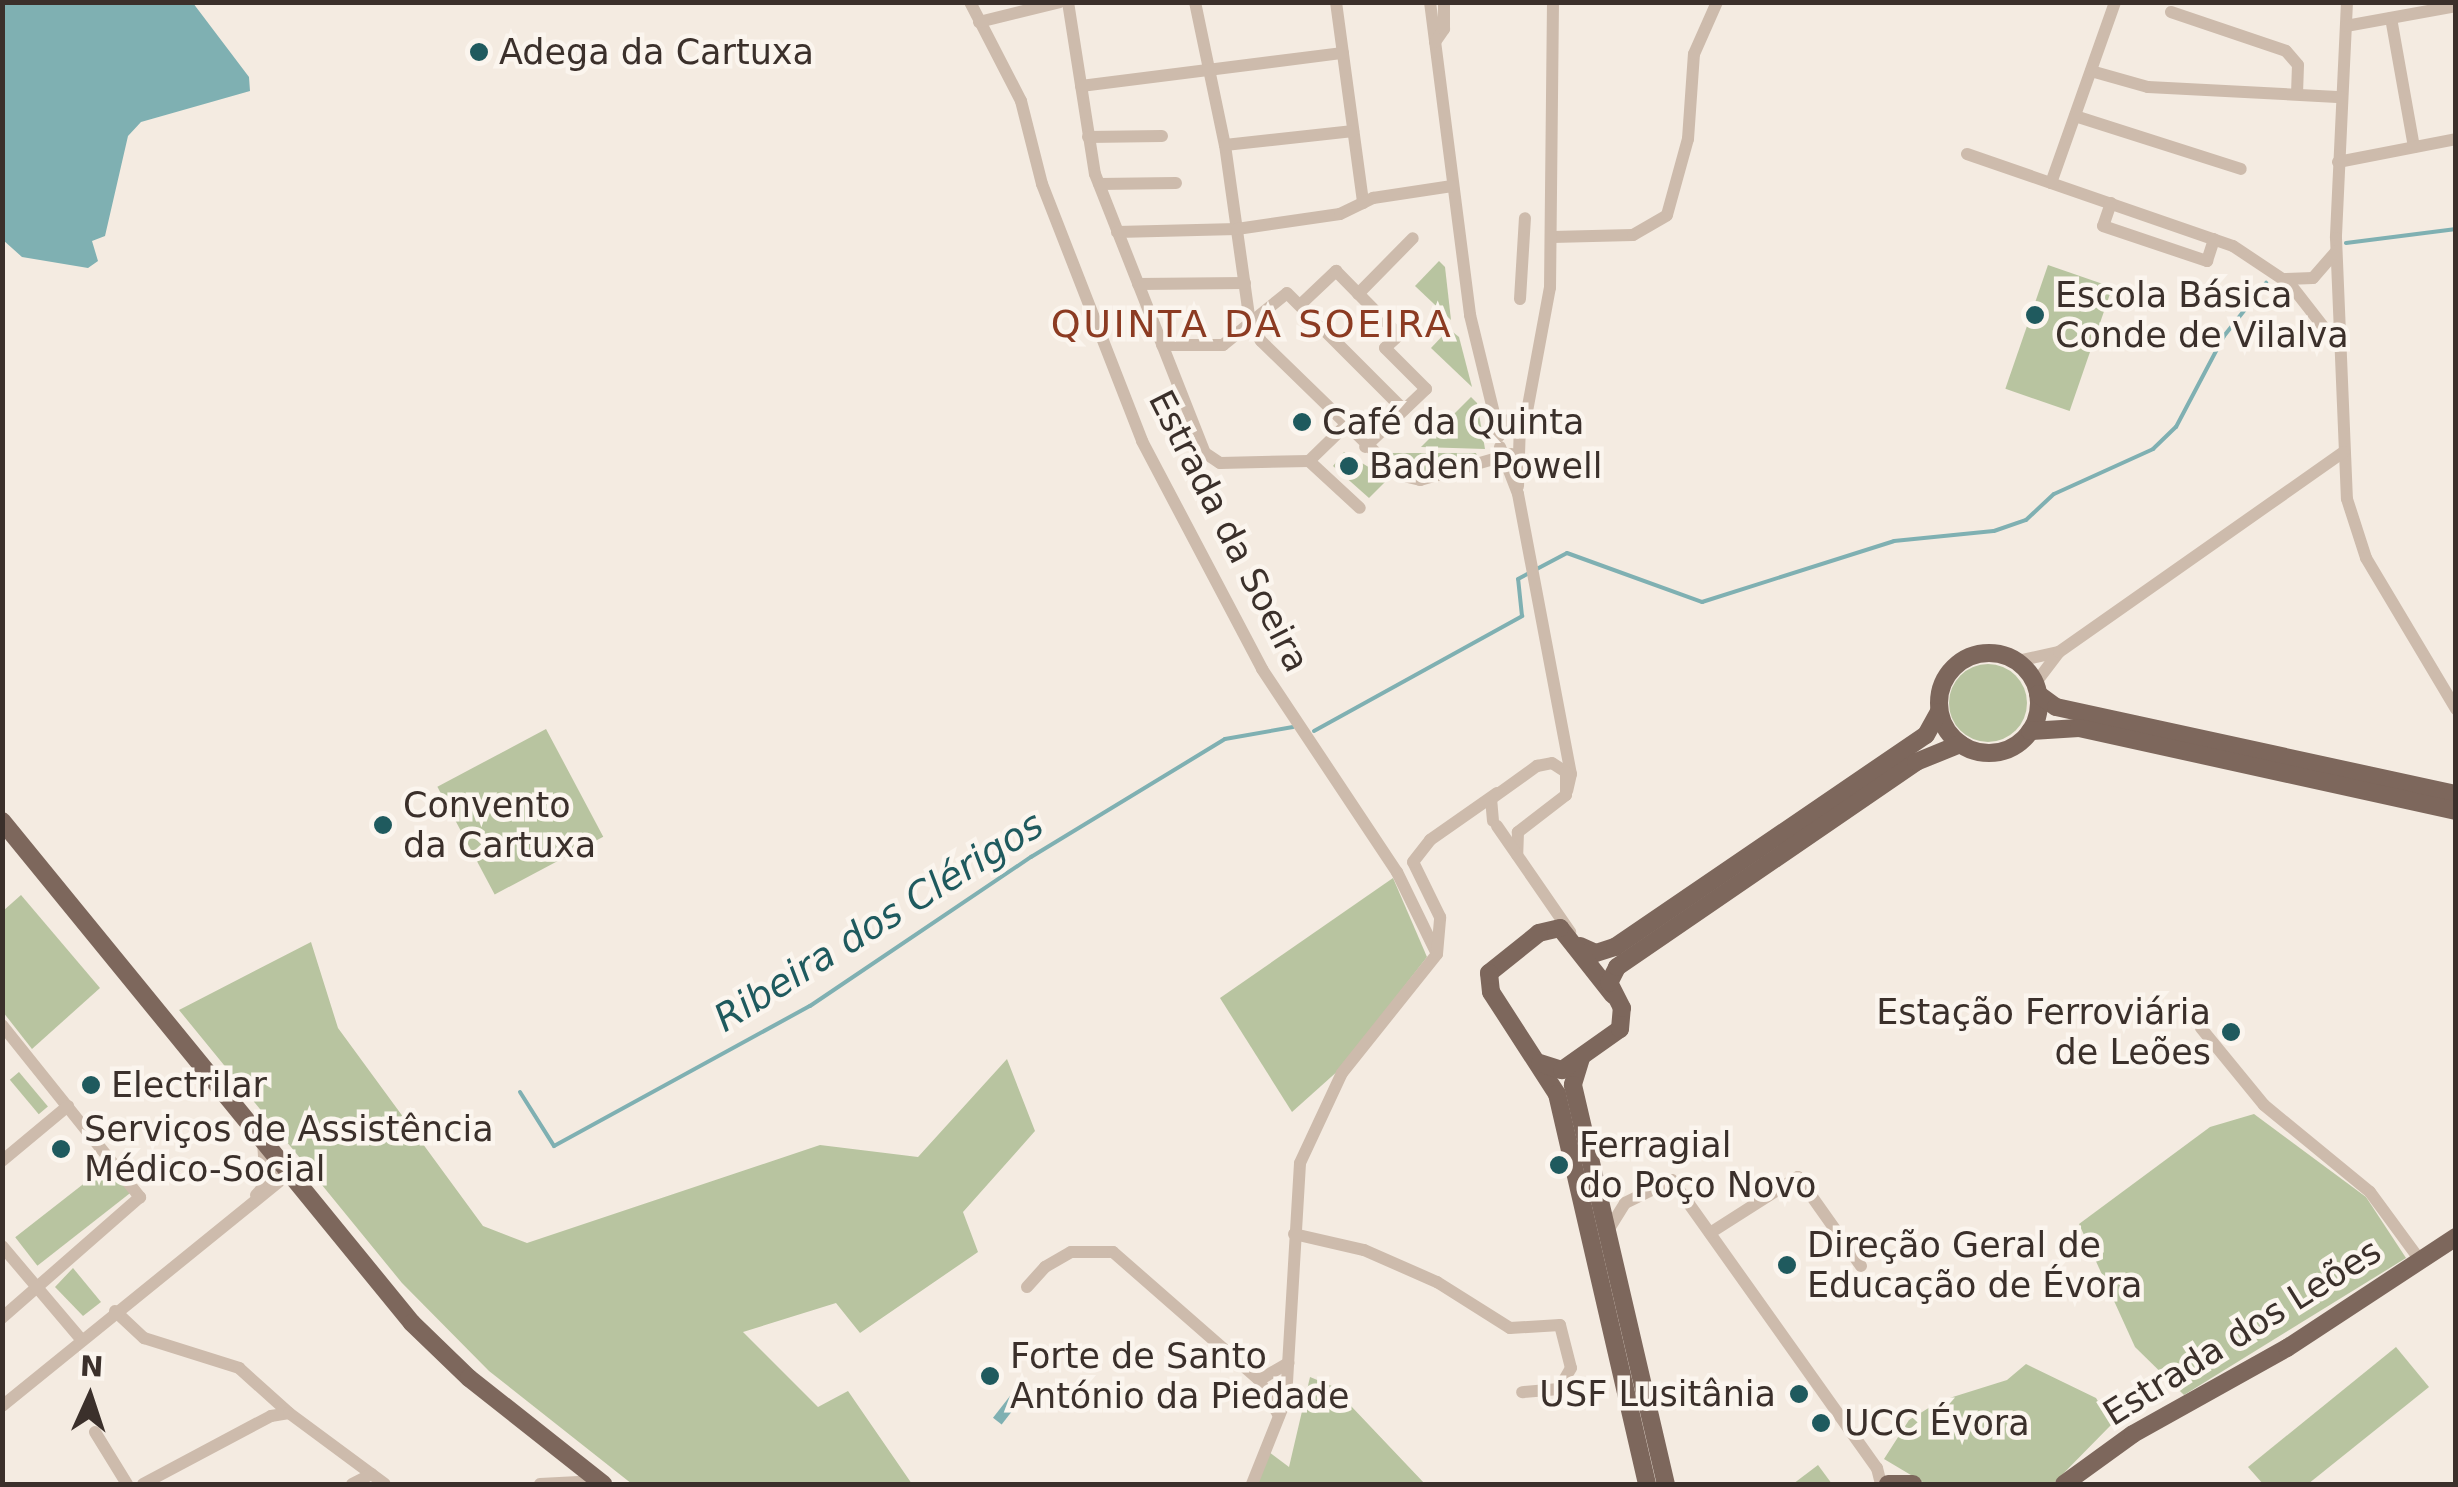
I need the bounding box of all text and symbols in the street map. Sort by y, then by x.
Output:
place label: Adega da Cartuxa [499,31,814,73]
marker: Adega da Cartuxa [468,41,490,63]
place label: Escola Básica Conde de Vilalva [2055,274,2349,356]
district label: QUINTA DA SOEIRA [1051,302,1453,348]
marker: Escola Básica Conde de Vilalva [2024,304,2046,326]
street label: Estrada da Soeira [1140,383,1318,679]
place label: Café da Quinta [1322,401,1584,443]
marker: Café da Quinta [1291,411,1313,433]
place label: Baden Powell [1369,445,1602,487]
marker: Baden Powell [1338,455,1360,477]
place label: Convento da Cartuxa [403,784,596,866]
water label: Ribeira dos Clérigos [706,802,1052,1042]
marker: Convento da Cartuxa [372,814,394,836]
place label: Estação Ferroviária de Leões [1876,991,2211,1073]
marker: Estação Ferroviária de Leões [2220,1021,2242,1043]
place label: Electrilar [111,1064,267,1106]
marker: Electrilar [80,1074,102,1096]
place label: Serviços de Assistência Médico-Social [84,1108,494,1190]
place label: Ferragial do Poço Novo [1579,1124,1817,1206]
marker: Serviços de Assistência Médico-Social [48,1136,74,1162]
marker: Ferragial do Poço Novo [1548,1154,1570,1176]
place label: Direção Geral de Educação de Évora [1807,1224,2142,1306]
street label: Estrada dos Leões [2095,1230,2389,1434]
marker: Direção Geral de Educação de Évora [1776,1254,1798,1276]
place label: Forte de Santo António da Piedade [1010,1335,1350,1417]
north arrow [40,1347,140,1447]
text: N [79,1349,104,1384]
marker: Forte de Santo António da Piedade [979,1365,1001,1387]
place label: USF Lusitânia [1539,1373,1776,1415]
marker: USF Lusitânia [1786,1381,1812,1407]
place label: UCC Évora [1844,1402,2030,1444]
marker: UCC Évora [1808,1410,1834,1436]

